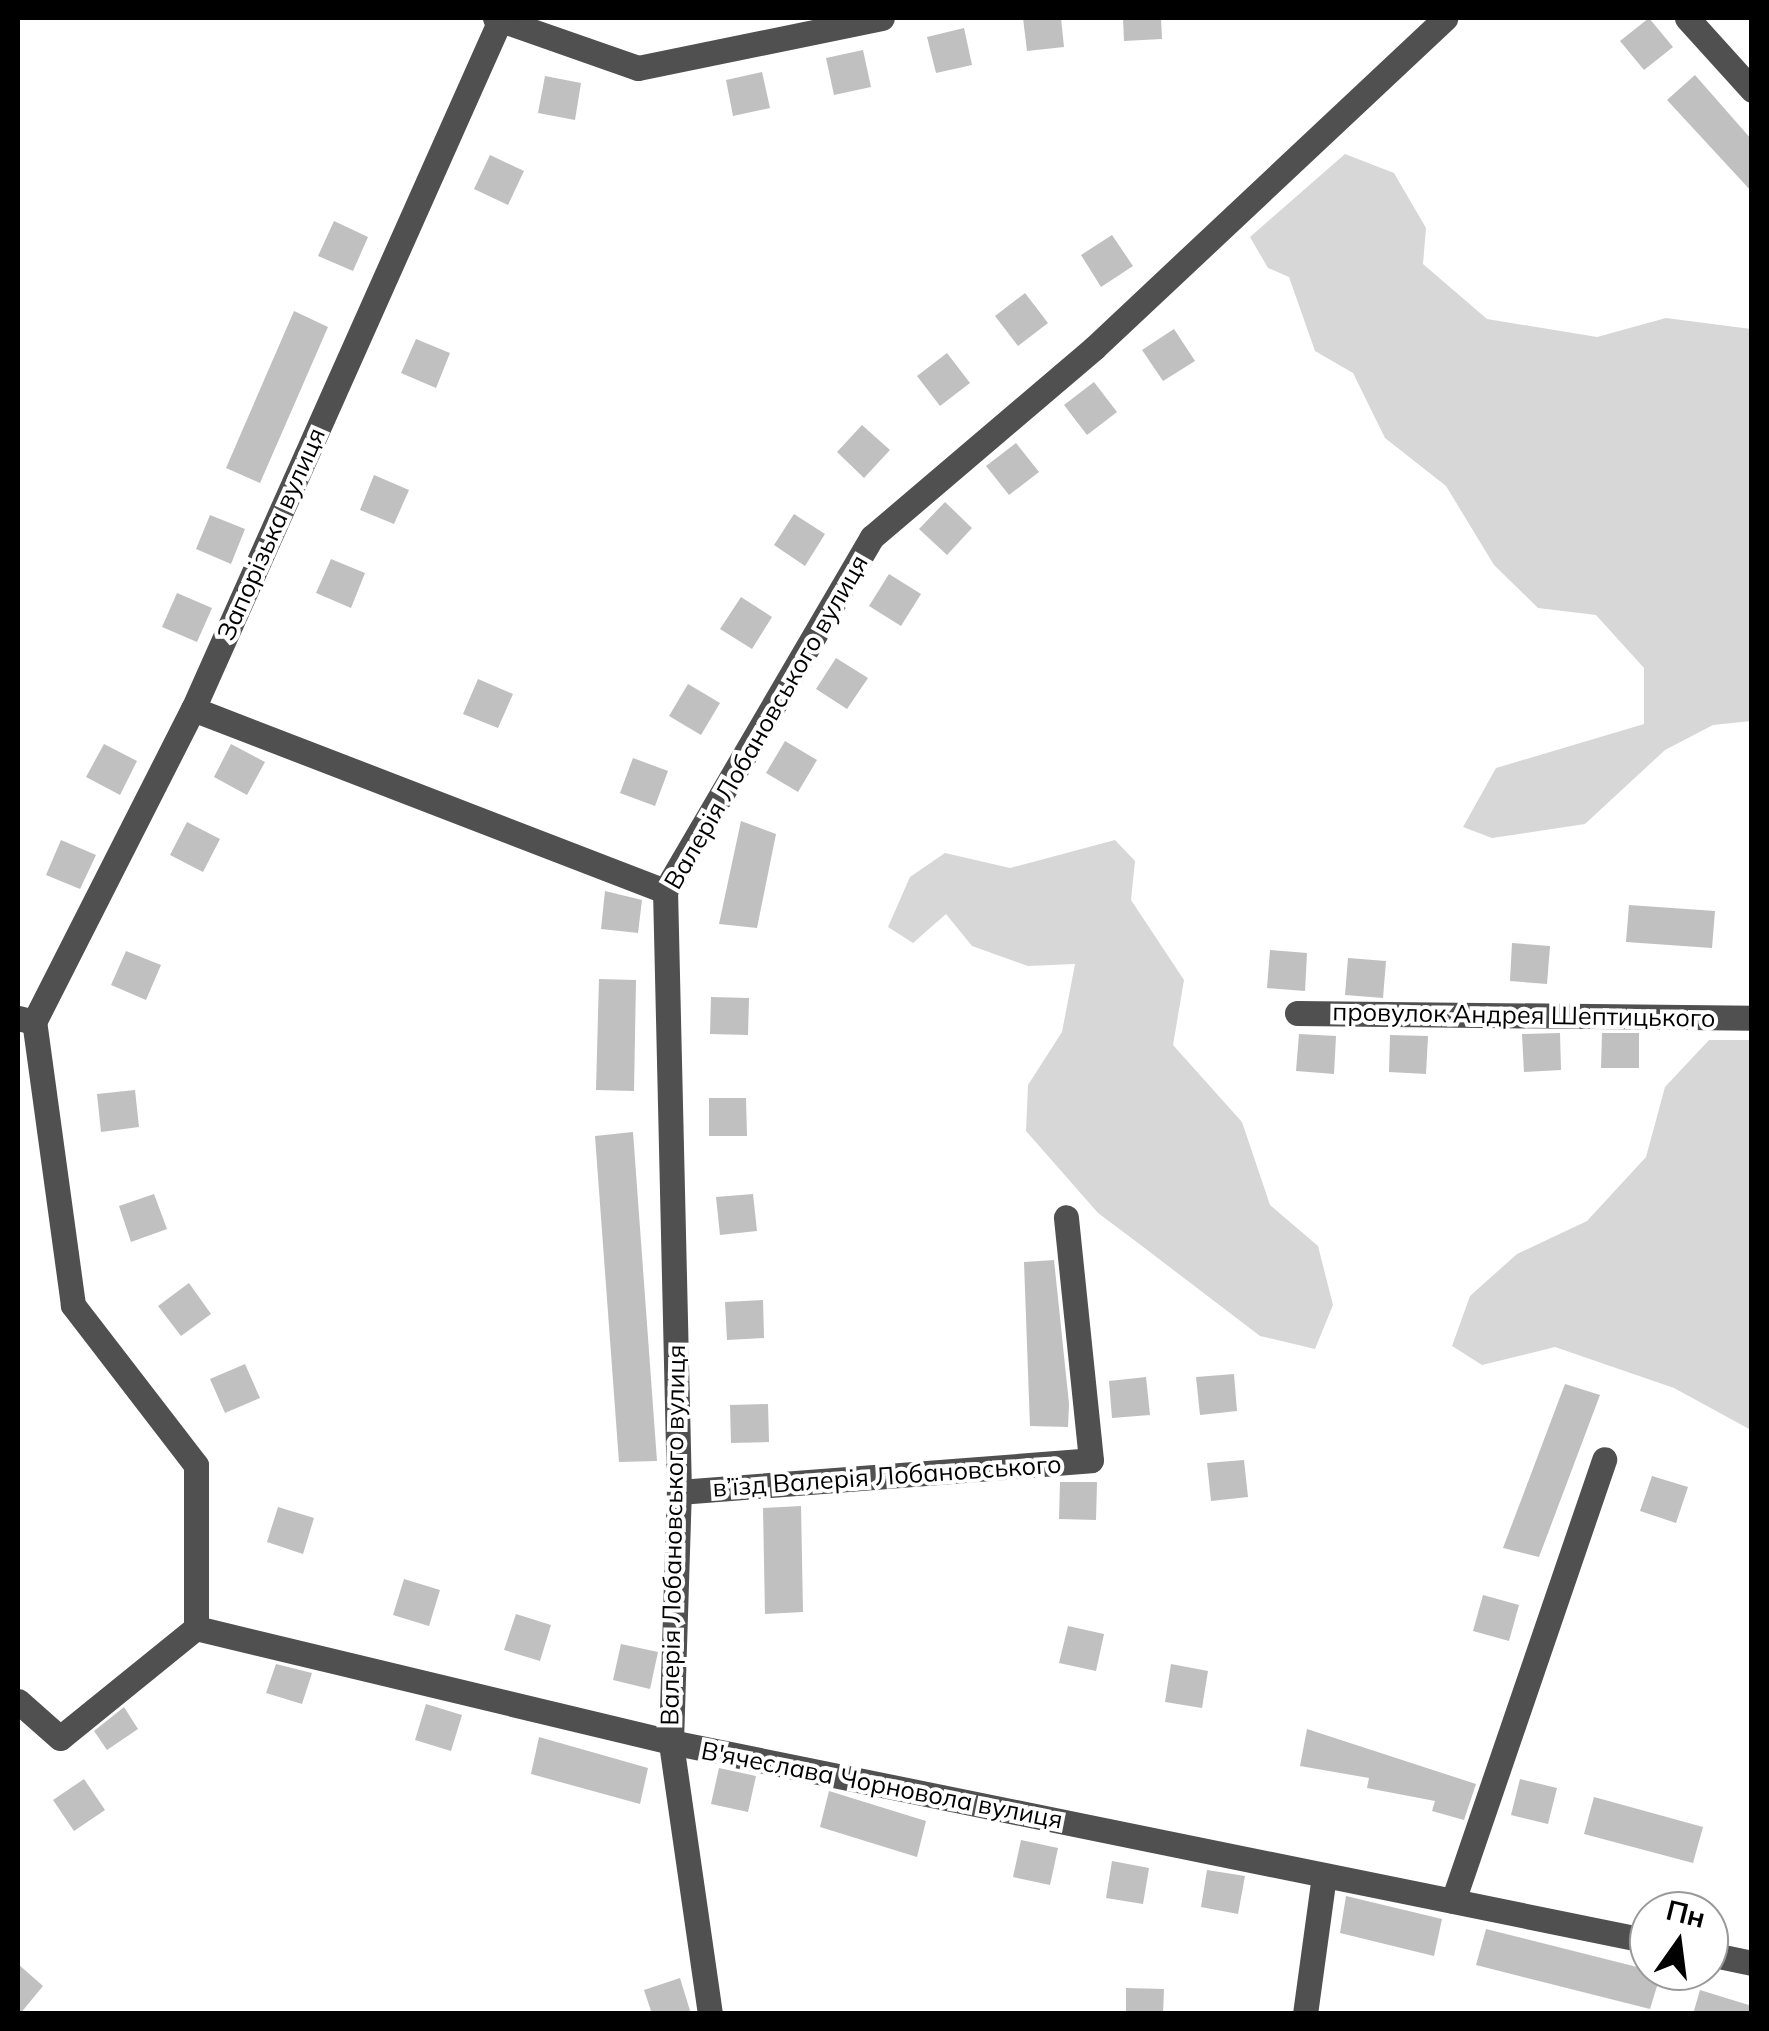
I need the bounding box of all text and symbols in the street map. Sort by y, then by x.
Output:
street label: Запорізька вулиця [211,423,331,645]
street label: Валерія Лобановського вулиця [658,550,874,894]
street label: провулок Андрея Шептицького [1332,997,1716,1033]
street label: Валерія Лобановського вулиця [655,1344,691,1726]
street label: в’їзд Валерія Лобановського [711,1449,1063,1503]
street label: В'ячеслава Чорновола вулиця [699,1735,1065,1835]
north arrow [1629,1891,1729,1991]
text: Пн [1663,1892,1709,1935]

